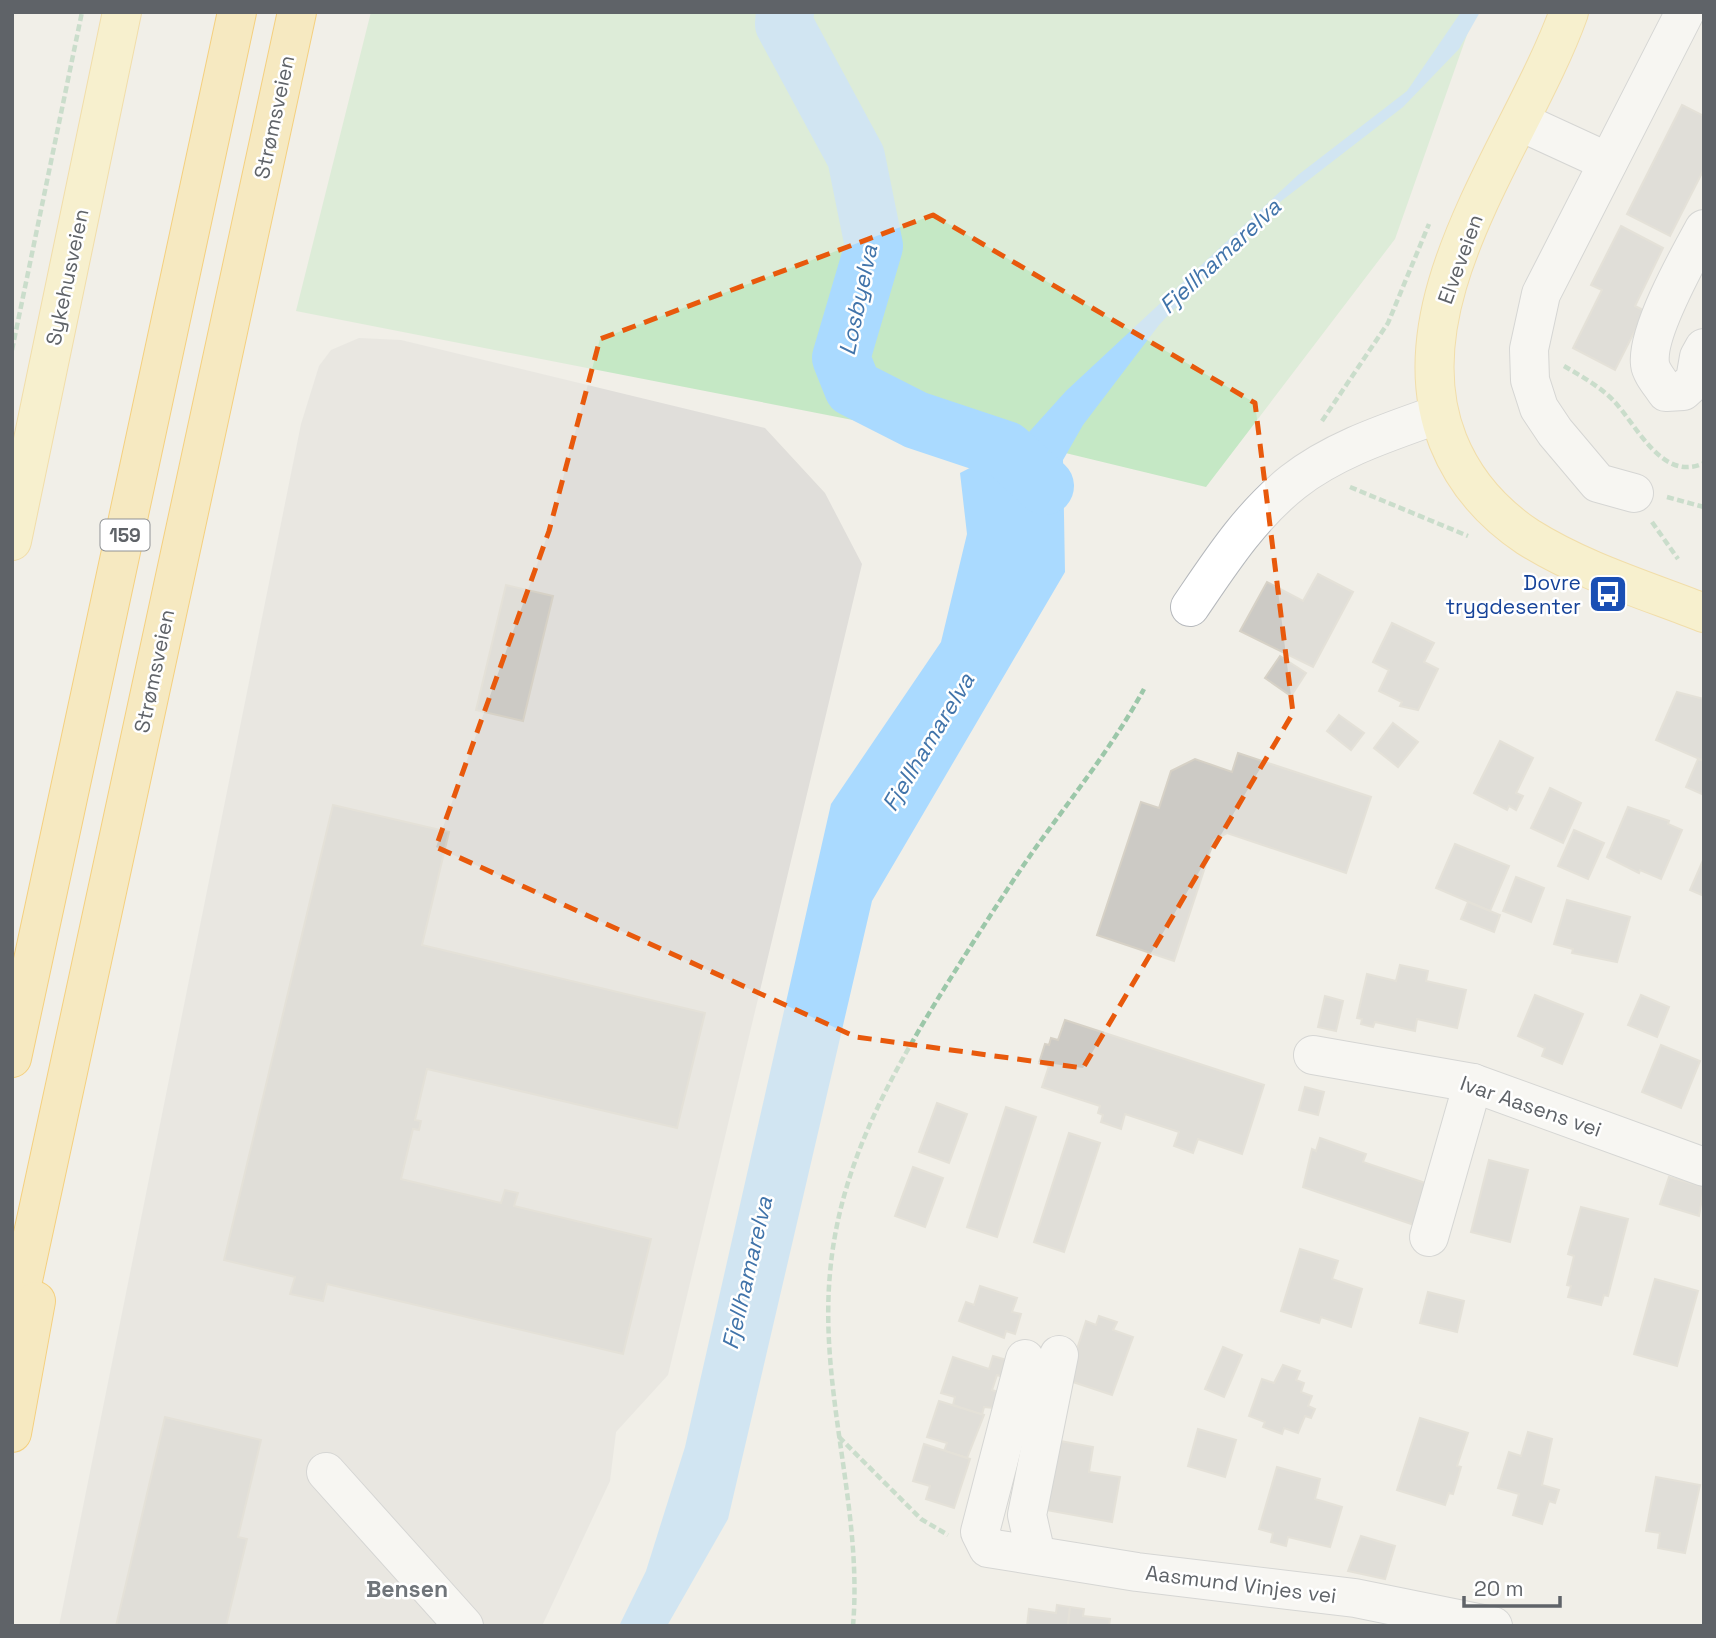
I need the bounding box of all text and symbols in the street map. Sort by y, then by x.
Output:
street label: Strømsveien [248,53,300,181]
water label: Fjellhamarelva [1153,191,1288,320]
street label: Sykehusveien [39,206,95,348]
street label: Elveveien [1431,210,1489,308]
water label: Losbyelva [832,241,884,358]
road number: 159 [100,520,150,550]
place label: Dovre trygdesenter [1445,569,1581,620]
bus stop icon: Dovre trygdesenter [1587,573,1629,615]
street label: Strømsveien [128,607,180,735]
water label: Fjellhamarelva [875,667,981,817]
street label: Ivar Aasens vei [1457,1069,1605,1143]
water label: Fjellhamarelva [715,1193,779,1352]
street label: Aasmund Vinjes vei [1144,1559,1338,1609]
scale bar [1464,1564,1560,1608]
district label: Bensen [366,1574,448,1604]
text: 20 m [1474,1575,1524,1602]

